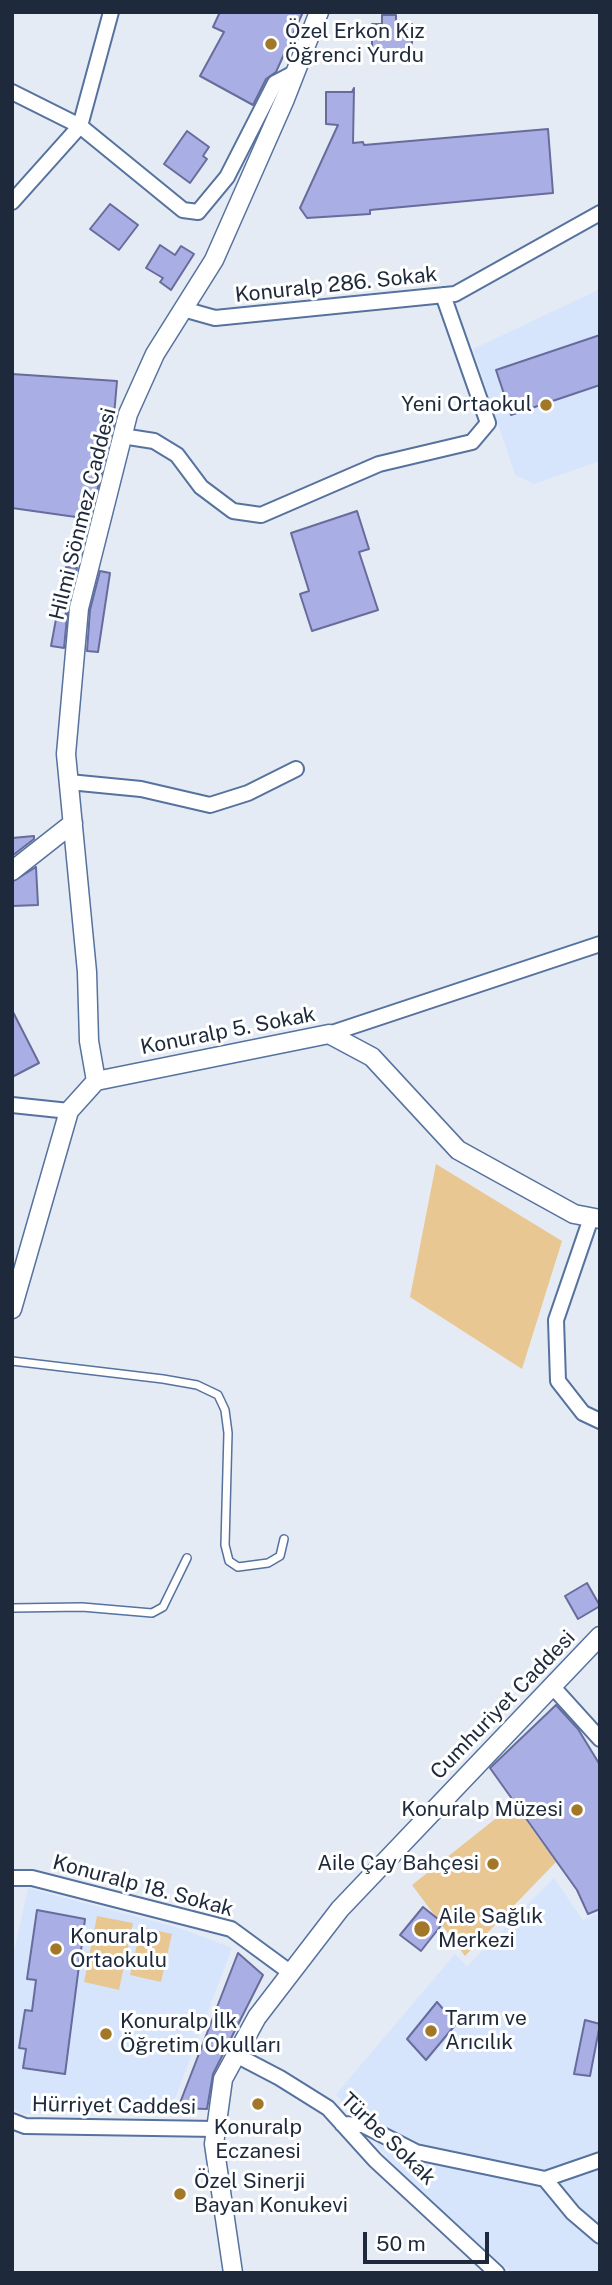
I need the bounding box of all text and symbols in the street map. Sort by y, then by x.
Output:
place label: Özel Erkon Kız Öğrenci Yurdu [285,19,425,69]
marker: Özel Erkon Kız Öğrenci Yurdu [263,36,279,52]
street label: Konuralp 286. Sokak [234,262,438,308]
place label: Yeni Ortaokul [401,392,532,418]
marker: Yeni Ortaokul [538,397,554,413]
street label: Hilmi Sönmez Caddesi [44,405,122,623]
street label: Konuralp 5. Sokak [138,1002,318,1060]
street label: Cumhuriyet Caddesi [425,1625,581,1785]
place label: Konuralp Müzesi [401,1797,563,1823]
marker: Konuralp Müzesi [569,1802,585,1818]
street label: Konuralp 18. Sokak [50,1850,236,1922]
place label: Aile Çay Bahçesi [317,1851,479,1877]
marker: Aile Çay Bahçesi [485,1856,501,1872]
place label: Aile Sağlık Merkezi [438,1904,543,1954]
marker: Aile Sağlık Merkezi [412,1919,432,1939]
place label: Konuralp Ortaokulu [70,1924,167,1974]
marker: Konuralp Ortaokulu [48,1941,64,1957]
place label: Tarım ve Arıcılık [445,2006,527,2056]
place label: Konuralp İlk Öğretim Okulları [120,2009,281,2059]
marker: Tarım ve Arıcılık [423,2023,439,2039]
marker: Konuralp İlk Öğretim Okulları [98,2026,114,2042]
street label: Türbe Sokak [335,2087,441,2191]
street label: Hürriyet Caddesi [32,2092,196,2120]
marker: Konuralp Eczanesi [250,2096,266,2112]
place label: Konuralp Eczanesi [214,2115,302,2165]
place label: Özel Sinerji Bayan Konukevi [194,2169,348,2219]
marker: Özel Sinerji Bayan Konukevi [172,2186,188,2202]
scale bar [367,2218,493,2262]
text: 50 m [376,2231,426,2256]

